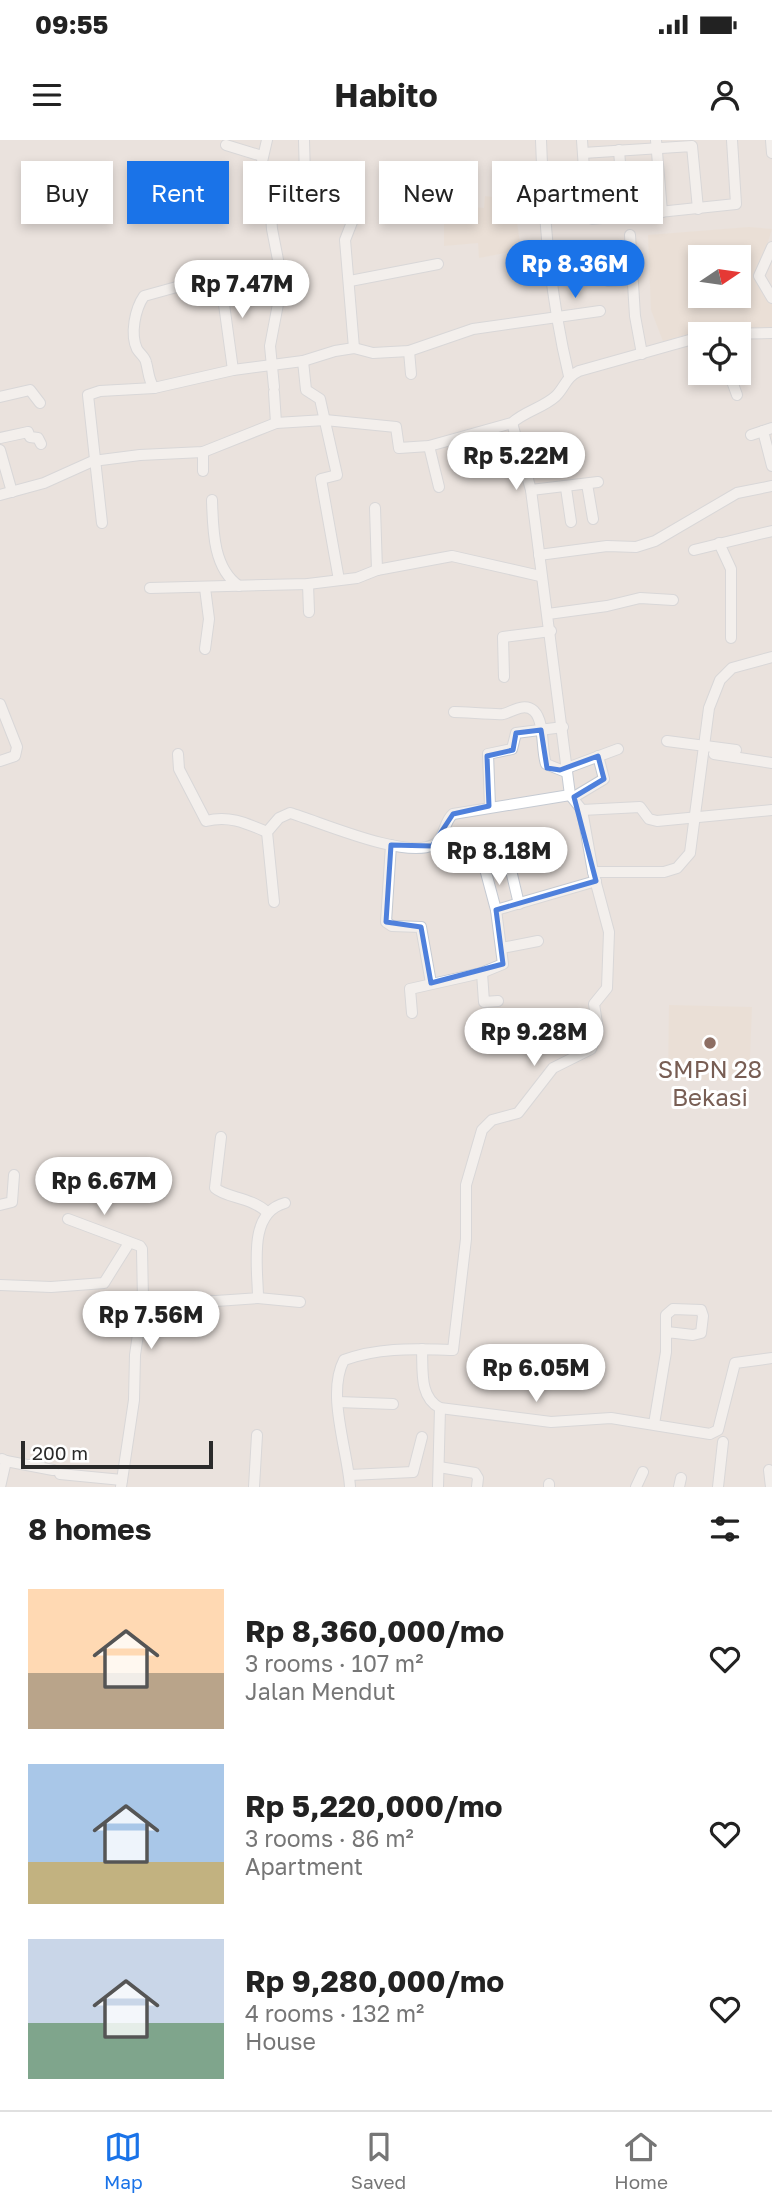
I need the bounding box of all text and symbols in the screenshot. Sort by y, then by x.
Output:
text: 09:55 [35,9,108,40]
icon: menu [28,76,66,114]
text: Habito [334,76,438,114]
icon: person [706,76,744,114]
chip: Buy [21,161,113,224]
chip: Rent [127,161,229,224]
chip: Filters [243,161,365,224]
chip: New [379,161,478,224]
chip: Apartment [492,161,663,224]
pin: Rp 8.36M [503,240,647,300]
north arrow [688,245,751,308]
map controls [688,245,751,385]
text: Rp 8.36M [521,249,629,277]
pin: Rp 7.47M [170,260,314,320]
text: Rp 7.47M [190,269,294,297]
button: locate [688,322,751,385]
pin: Rp 5.22M [444,432,588,492]
text: Rp 5.22M [463,441,569,469]
pin: Rp 8.18M [427,828,571,887]
text: Rp 8.18M [447,836,552,864]
pin: Rp 9.28M [462,1009,606,1068]
text: Rp 9.28M [480,1017,588,1045]
marker: SMPN 28 Bekasi [702,1035,718,1051]
place label: SMPN 28 Bekasi [658,1054,762,1111]
pin: Rp 6.67M [32,1158,176,1217]
text: Rp 6.67M [51,1166,157,1194]
pin: Rp 7.56M [79,1292,223,1351]
text: Rp 7.56M [99,1300,203,1328]
pin: Rp 6.05M [464,1344,608,1404]
text: Rp 6.05M [482,1353,590,1381]
scale bar [21,1438,214,1470]
text: 200 m [32,1441,88,1464]
icon: filters [706,1510,744,1548]
text: 8 homes [28,1511,152,1547]
text: Rp 8,360,000/mo [245,1613,504,1649]
icon: home [84,1617,168,1701]
icon: heart [706,1640,744,1678]
text: 3 rooms · 107 m² [245,1649,423,1677]
text: Jalan Mendut [245,1677,396,1705]
text: Rp 5,220,000/mo [245,1788,503,1824]
icon: home [84,1792,168,1876]
icon: heart [706,1815,744,1853]
text: 3 rooms · 86 m² [245,1824,414,1852]
text: Apartment [245,1852,363,1880]
text: Rp 9,280,000/mo [245,1963,504,1999]
icon: home [84,1967,168,2051]
icon: heart [706,1990,744,2028]
text: 4 rooms · 132 m² [245,1999,424,2027]
text: House [245,2027,316,2055]
tab: Map [104,2128,143,2193]
tab: Saved [351,2128,406,2193]
tab: Home [614,2128,668,2193]

